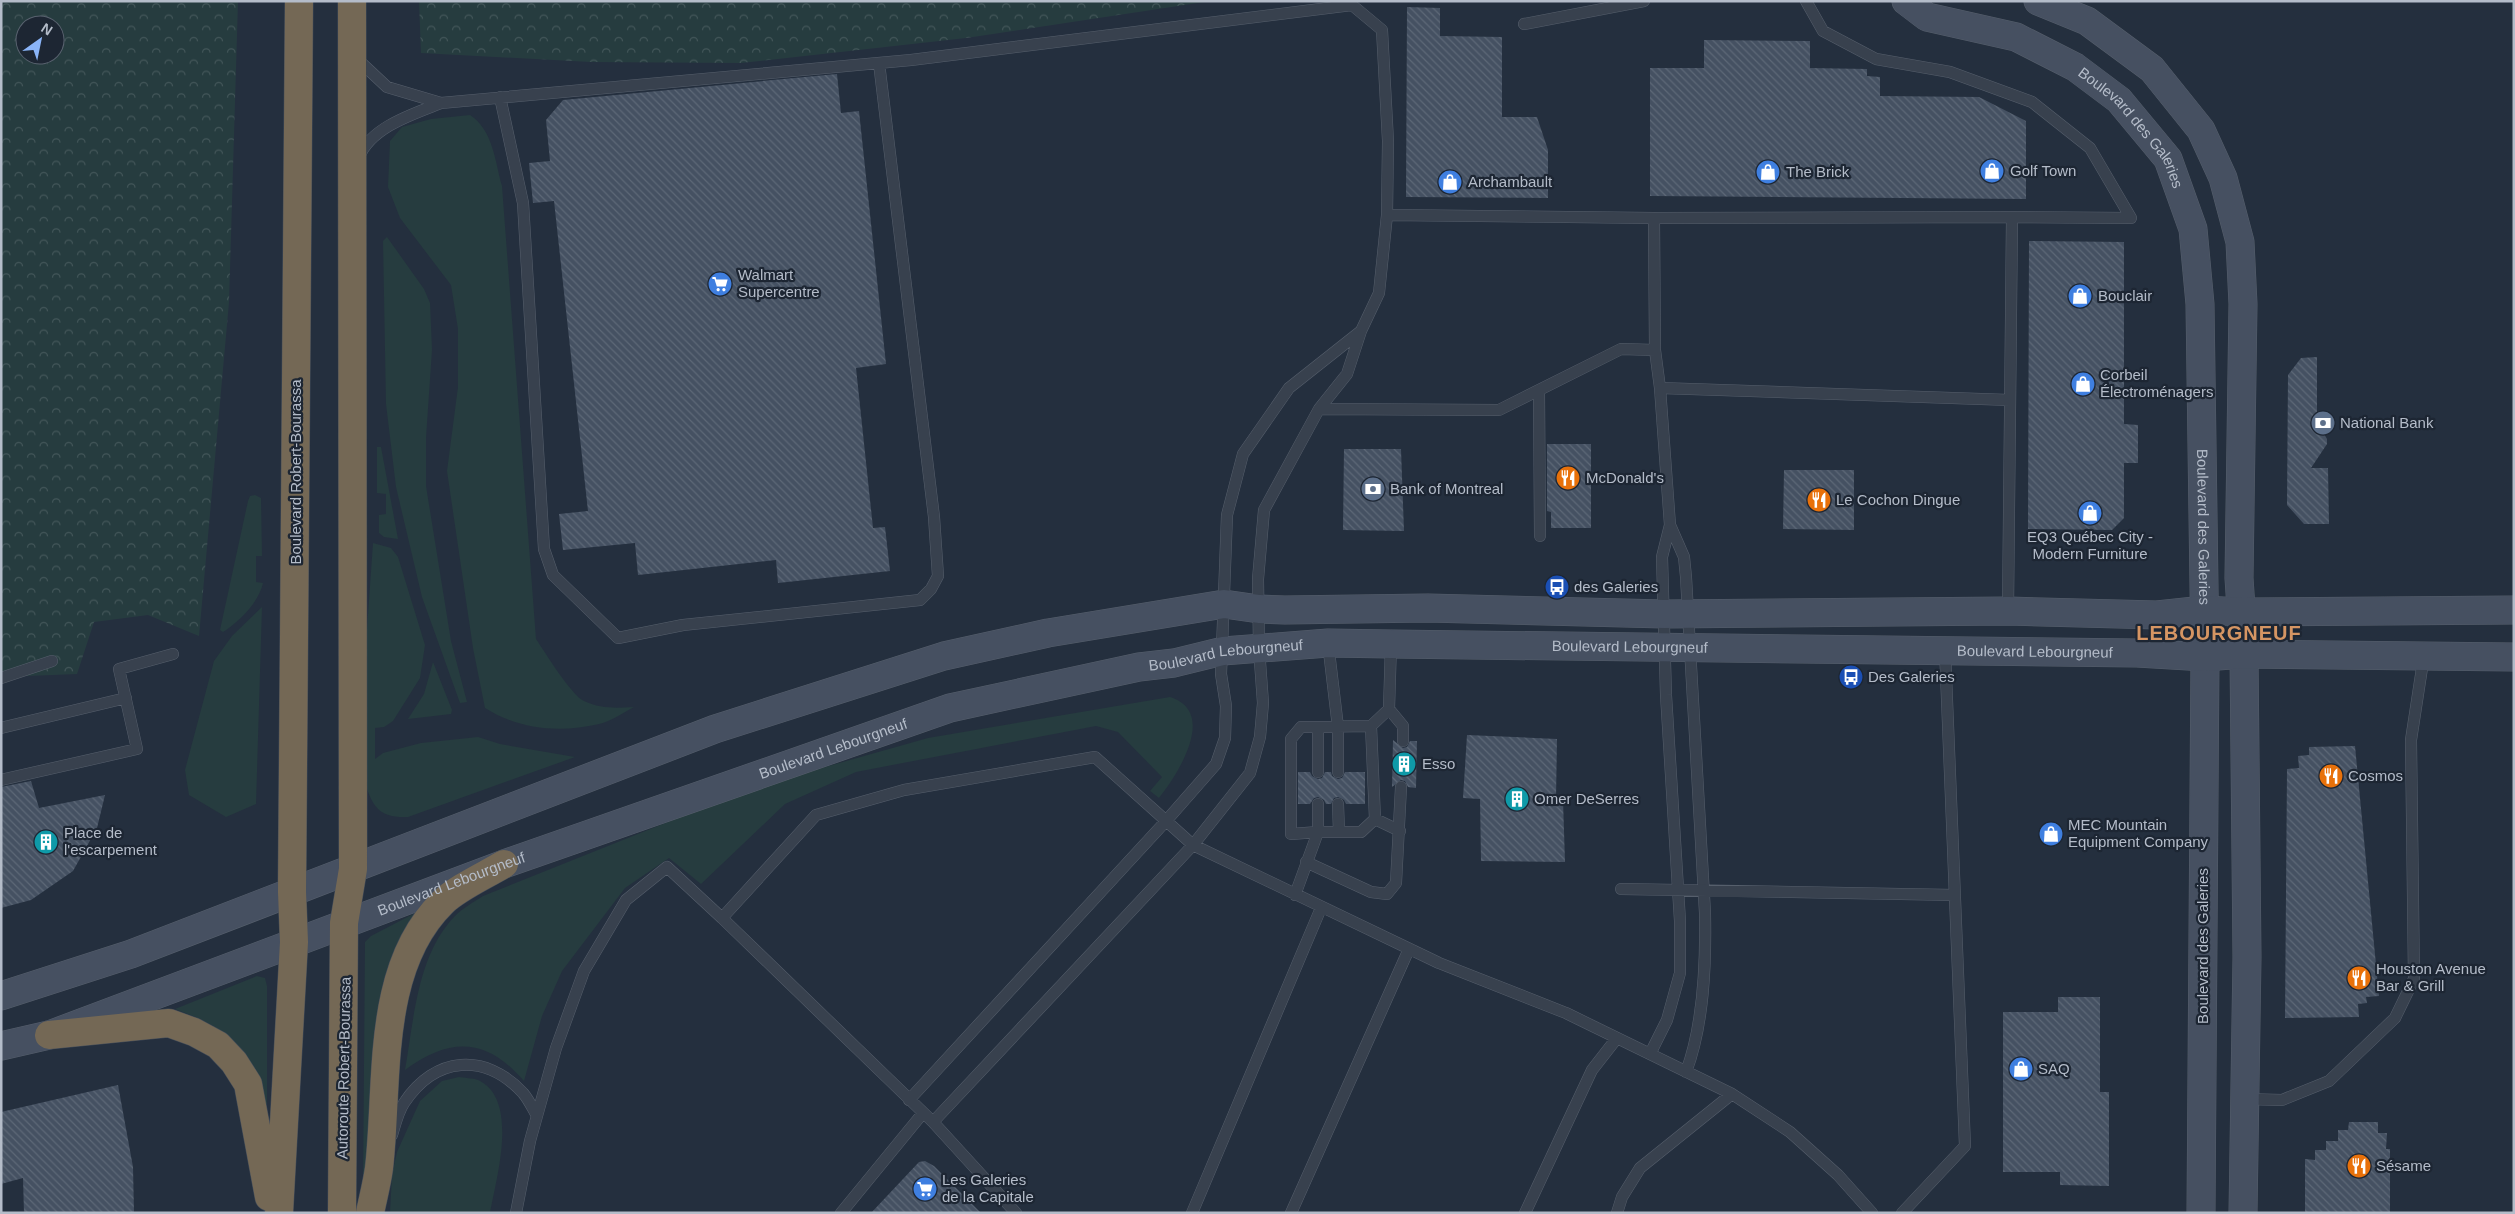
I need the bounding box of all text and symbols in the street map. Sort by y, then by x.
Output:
north arrow [15,15,65,65]
text: N [38,20,56,39]
street label: Boulevard des Galeries [2075,64,2187,190]
shop icon: Golf Town [1979,158,2005,184]
shop icon: The Brick [1755,159,1781,185]
place label: Golf Town [2010,162,2076,179]
place label: The Brick [1786,163,1850,180]
shop icon: Archambault [1437,169,1463,195]
place label: Archambault [1468,173,1553,190]
place label: Walmart Supercentre [738,266,820,300]
supermarket icon: Walmart Supercentre [707,271,733,297]
shop icon: Bouclair [2067,283,2093,309]
place label: Bouclair [2098,287,2152,304]
place label: Corbeil Électroménagers [2100,366,2213,400]
shop icon: Corbeil Électroménagers [2070,371,2096,397]
street label: Boulevard Robert-Bourassa [287,379,304,565]
bank icon: National Bank [2310,410,2336,436]
place label: National Bank [2340,414,2434,431]
street label: Boulevard des Galeries [2194,449,2213,605]
restaurant icon: McDonald's [1555,465,1581,491]
place label: McDonald's [1586,469,1664,486]
bank icon: Bank of Montreal [1360,476,1386,502]
place label: Bank of Montreal [1390,480,1503,497]
restaurant icon: Le Cochon Dingue [1806,487,1832,513]
place label: Le Cochon Dingue [1836,491,1960,508]
shop icon: EQ3 Québec City - Modern Furniture [2077,500,2103,526]
place label: EQ3 Québec City - Modern Furniture [2027,528,2153,562]
bus stop icon: des Galeries [1544,574,1570,600]
place label: des Galeries [1574,578,1658,595]
district label: LEBOURGNEUF [2136,622,2302,644]
street label: Boulevard Lebourgneuf [1148,636,1304,674]
street label: Boulevard Lebourgneuf [1552,637,1709,656]
street label: Boulevard Lebourgneuf [1957,642,2114,661]
bus stop icon: Des Galeries [1838,664,1864,690]
place label: Des Galeries [1868,668,1955,685]
street label: Boulevard Lebourgneuf [757,714,910,782]
building icon: Esso [1391,751,1417,777]
place label: Esso [1422,755,1455,772]
restaurant icon: Cosmos [2318,763,2344,789]
place label: Cosmos [2348,767,2403,784]
building icon: Omer DeSerres [1504,786,1530,812]
place label: Omer DeSerres [1534,790,1639,807]
place label: MEC Mountain Equipment Company [2068,816,2209,850]
shop icon: MEC Mountain Equipment Company [2038,821,2064,847]
place label: Place de l'escarpement [64,824,158,858]
building icon: Place de l'escarpement [33,829,59,855]
street label: Boulevard Lebourgneuf [375,848,528,919]
street label: Boulevard des Galeries [2194,868,2211,1024]
place label: Houston Avenue Bar & Grill [2376,960,2486,994]
restaurant icon: Houston Avenue Bar & Grill [2346,965,2372,991]
street label: Autoroute Robert-Bourassa [333,976,354,1159]
shop icon: SAQ [2008,1056,2034,1082]
place label: SAQ [2038,1060,2070,1077]
restaurant icon: Sésame [2346,1153,2372,1179]
place label: Sésame [2376,1157,2431,1174]
place label: Les Galeries de la Capitale [942,1171,1034,1205]
supermarket icon: Les Galeries de la Capitale [912,1176,938,1202]

